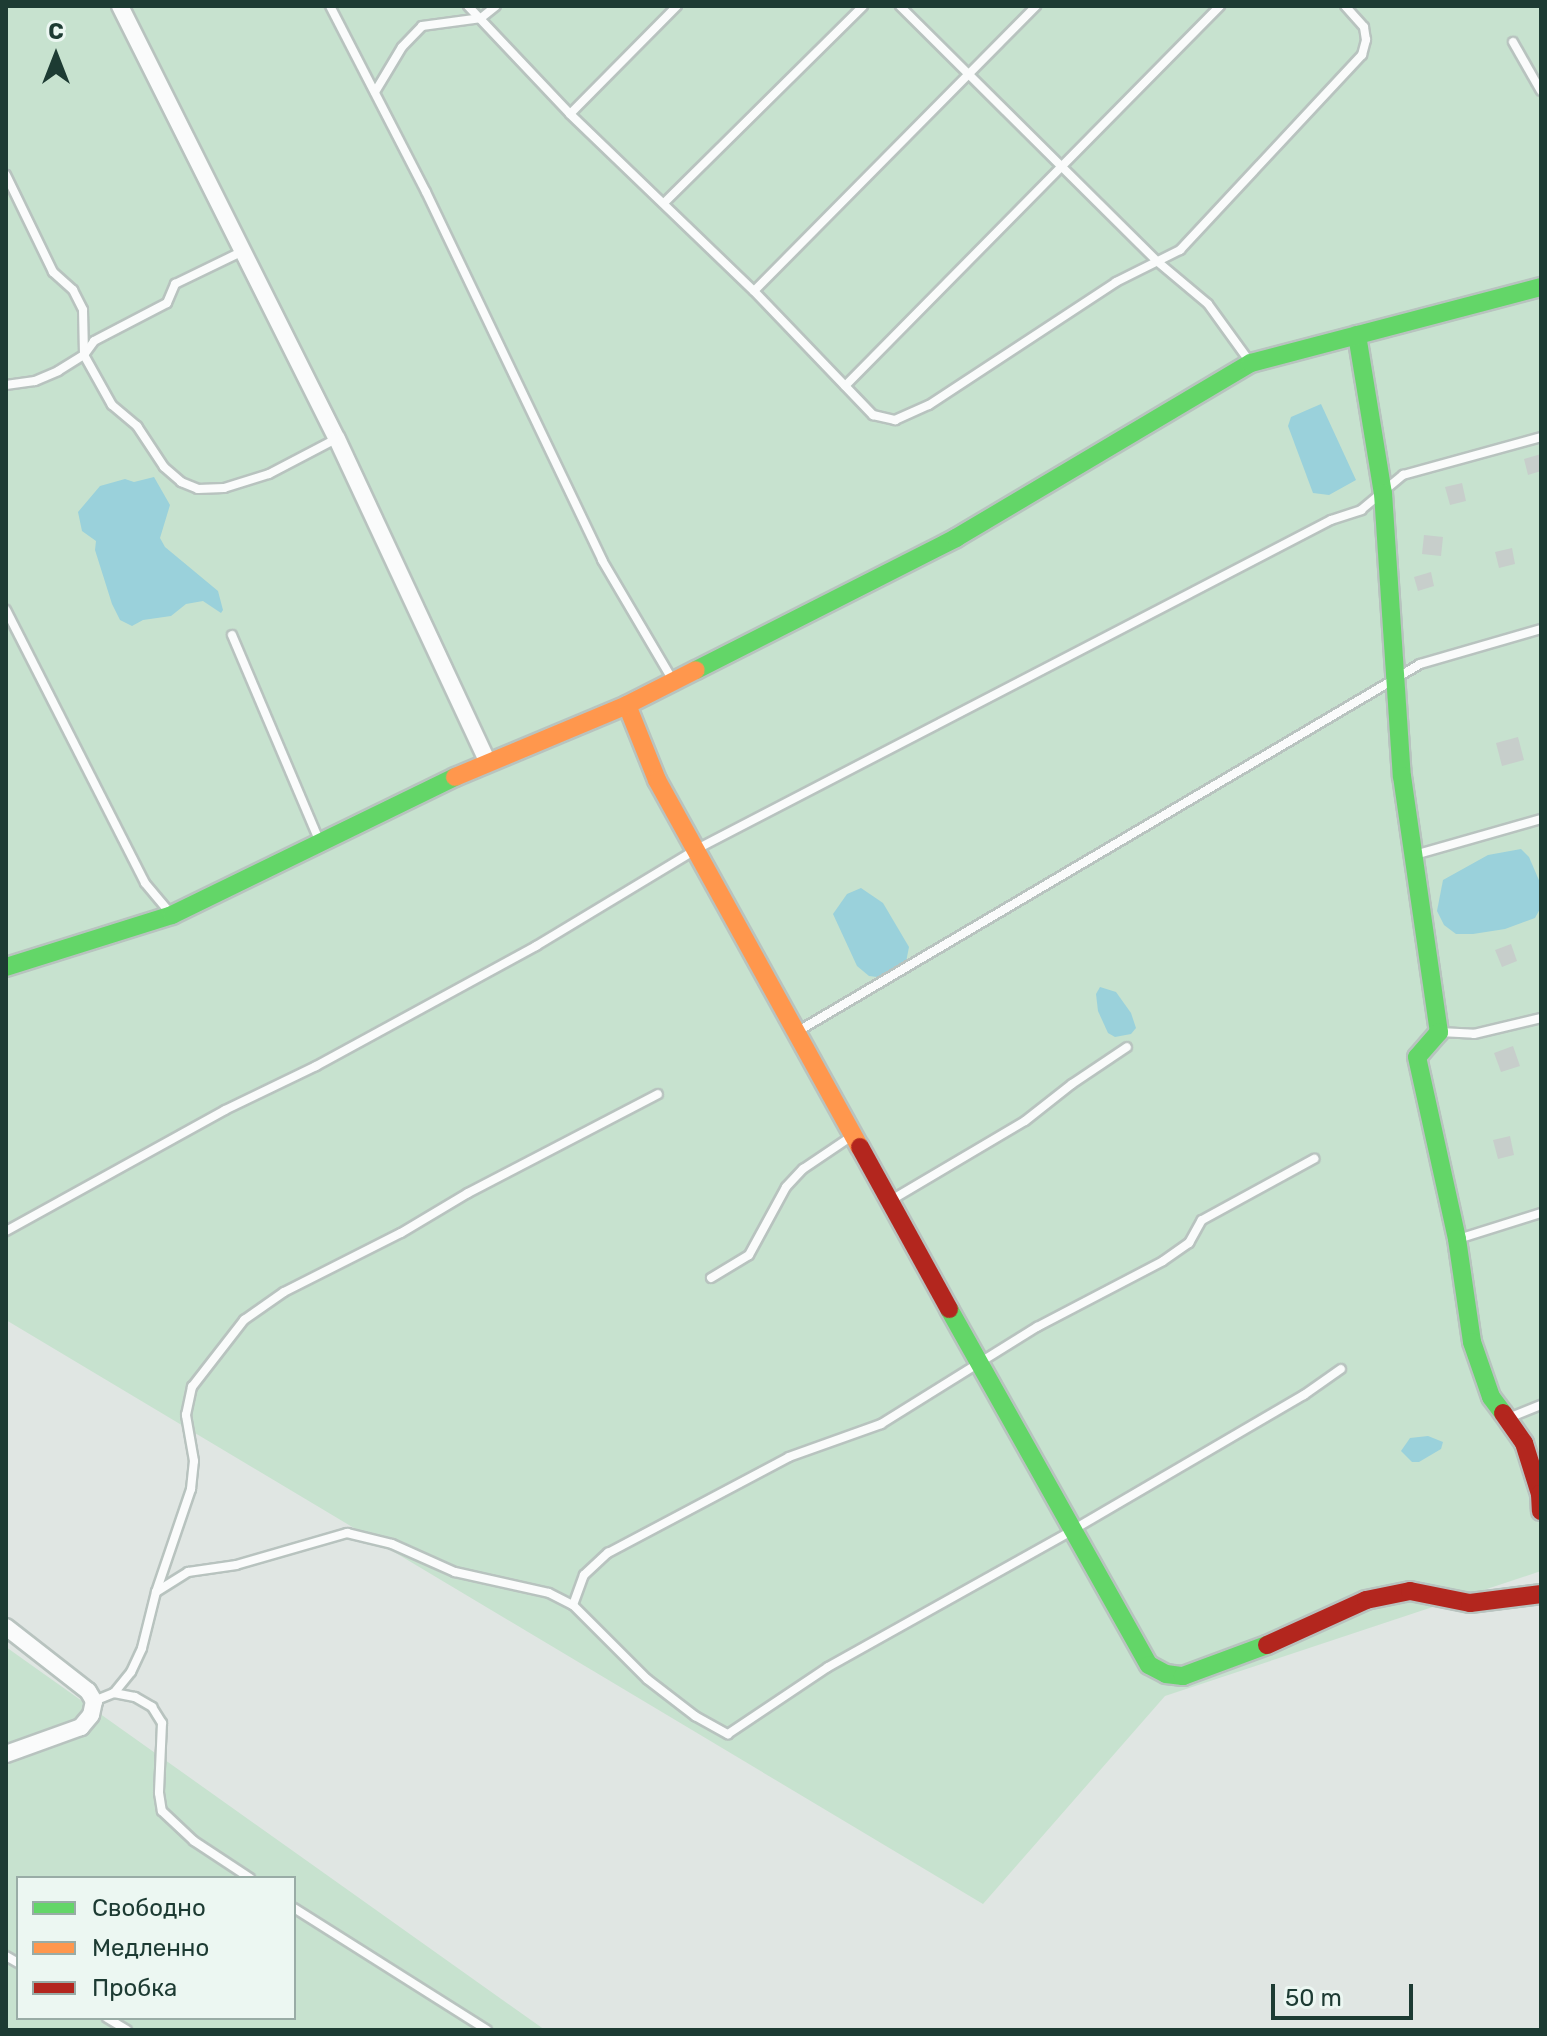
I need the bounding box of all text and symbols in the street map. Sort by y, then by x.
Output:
north arrow [16,16,96,96]
text: С [48,18,64,45]
legend [16,1876,296,2020]
text: Свободно [92,1894,206,1922]
text: Медленно [92,1934,209,1962]
scale bar [1275,1968,1417,2018]
text: Пробка [92,1974,177,2002]
text: 50 m [1285,1984,1342,2012]

